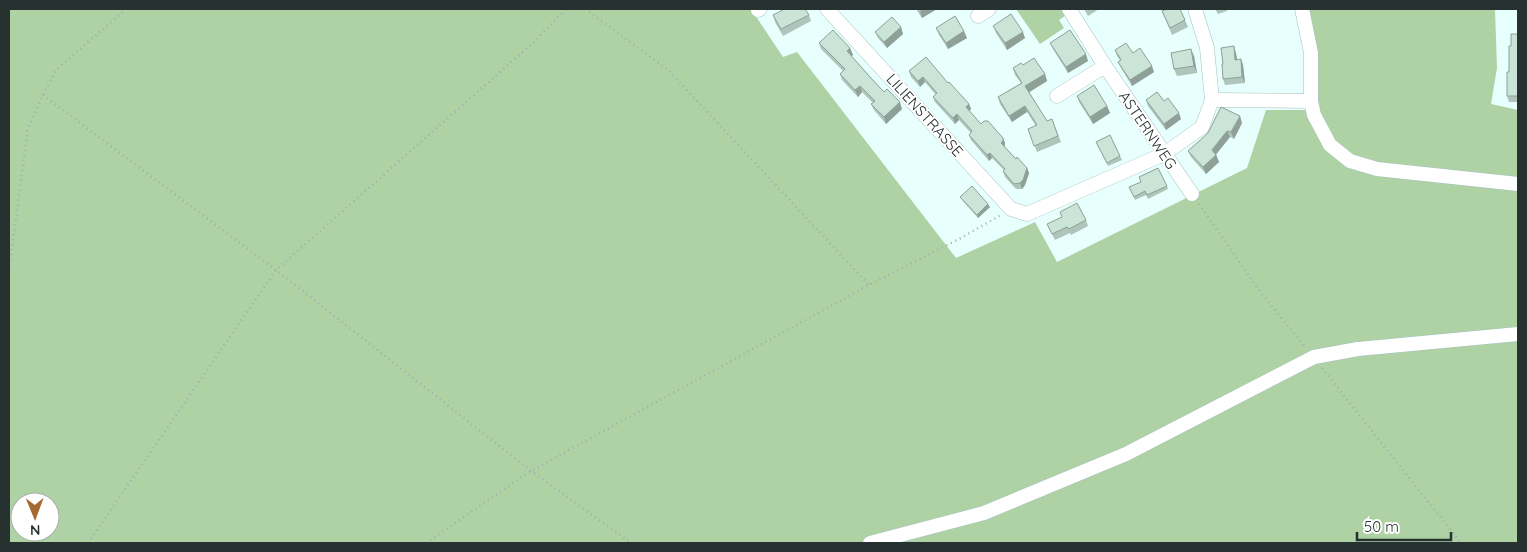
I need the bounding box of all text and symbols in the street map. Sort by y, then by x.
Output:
street label: LILIENSTRASSE [883,69,967,161]
street label: ASTERNWEG [1115,87,1181,173]
north arrow [10,492,60,542]
scale bar [1357,510,1451,542]
text: 50 m [1364,517,1399,536]
text: N [30,521,41,539]

